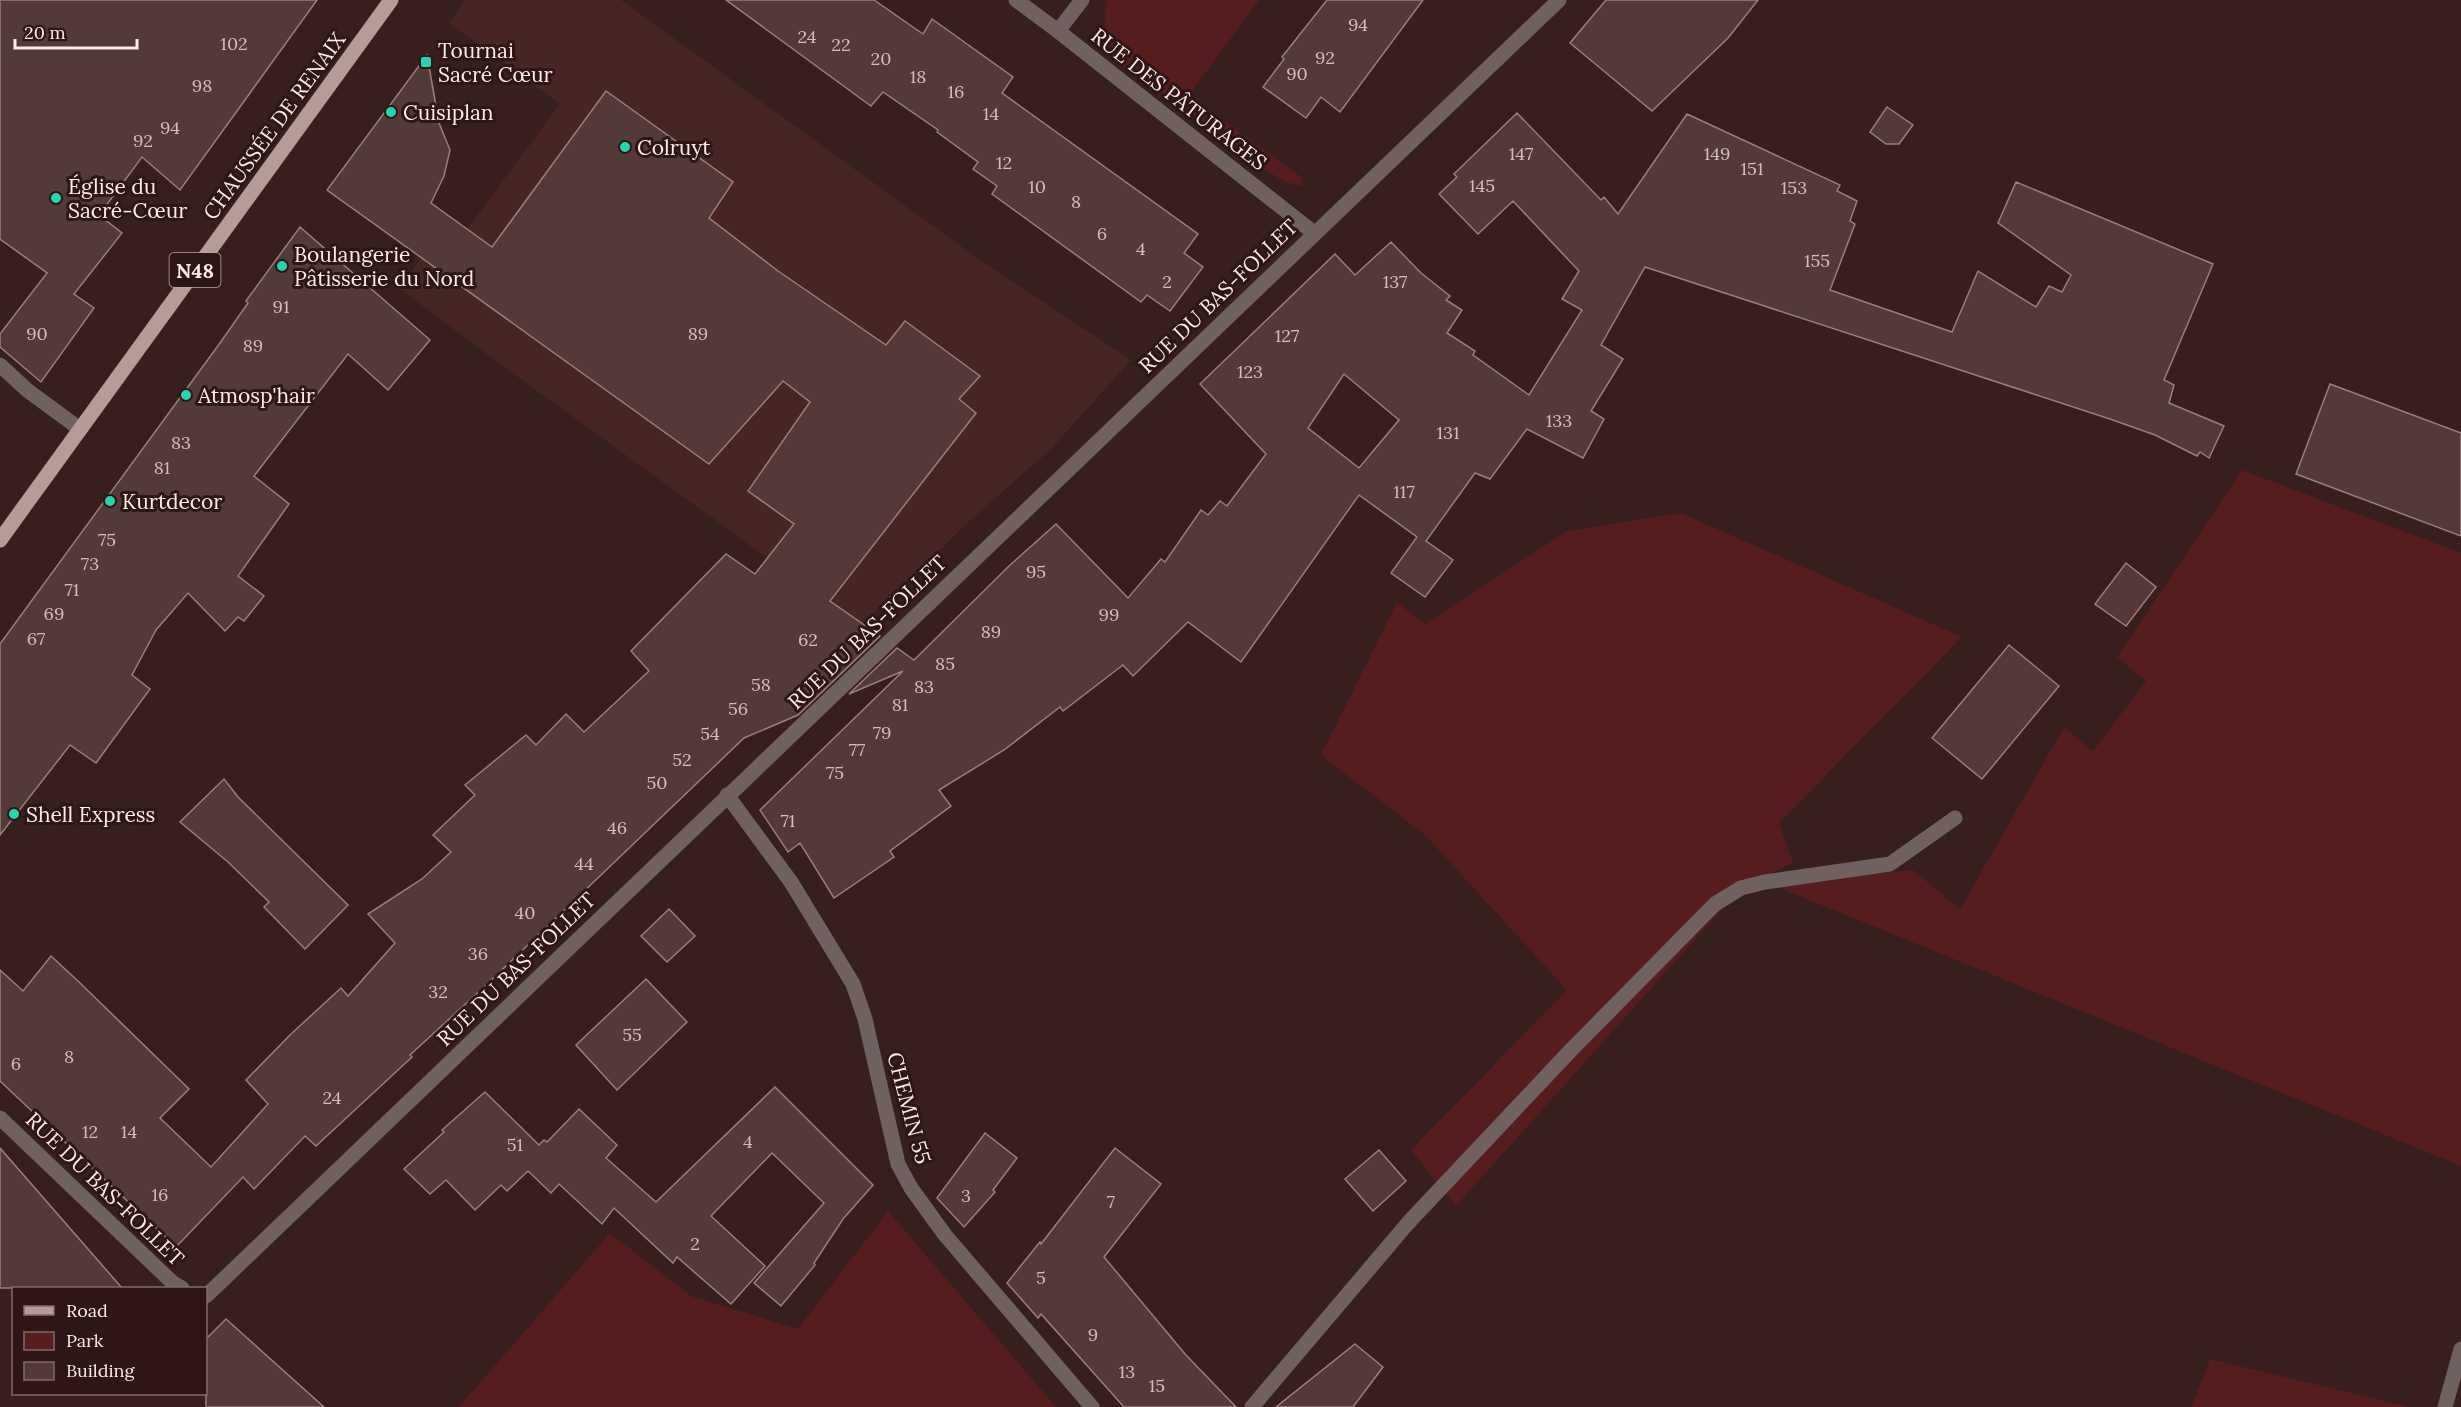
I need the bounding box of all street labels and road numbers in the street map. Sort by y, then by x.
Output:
street label: RUE DES PÂTURAGES [1086,22,1272,176]
street label: CHAUSSÉE DE RENAIX [197,27,351,225]
street label: RUE DU BAS-FOLLET [1133,213,1303,379]
road number: N48 [170,253,220,287]
street label: RUE DU BAS-FOLLET [782,549,952,715]
street label: RUE DU BAS-FOLLET [431,886,601,1052]
street label: CHEMIN 55 [881,1049,937,1167]
street label: RUE DU BAS-FOLLET [20,1106,190,1272]

